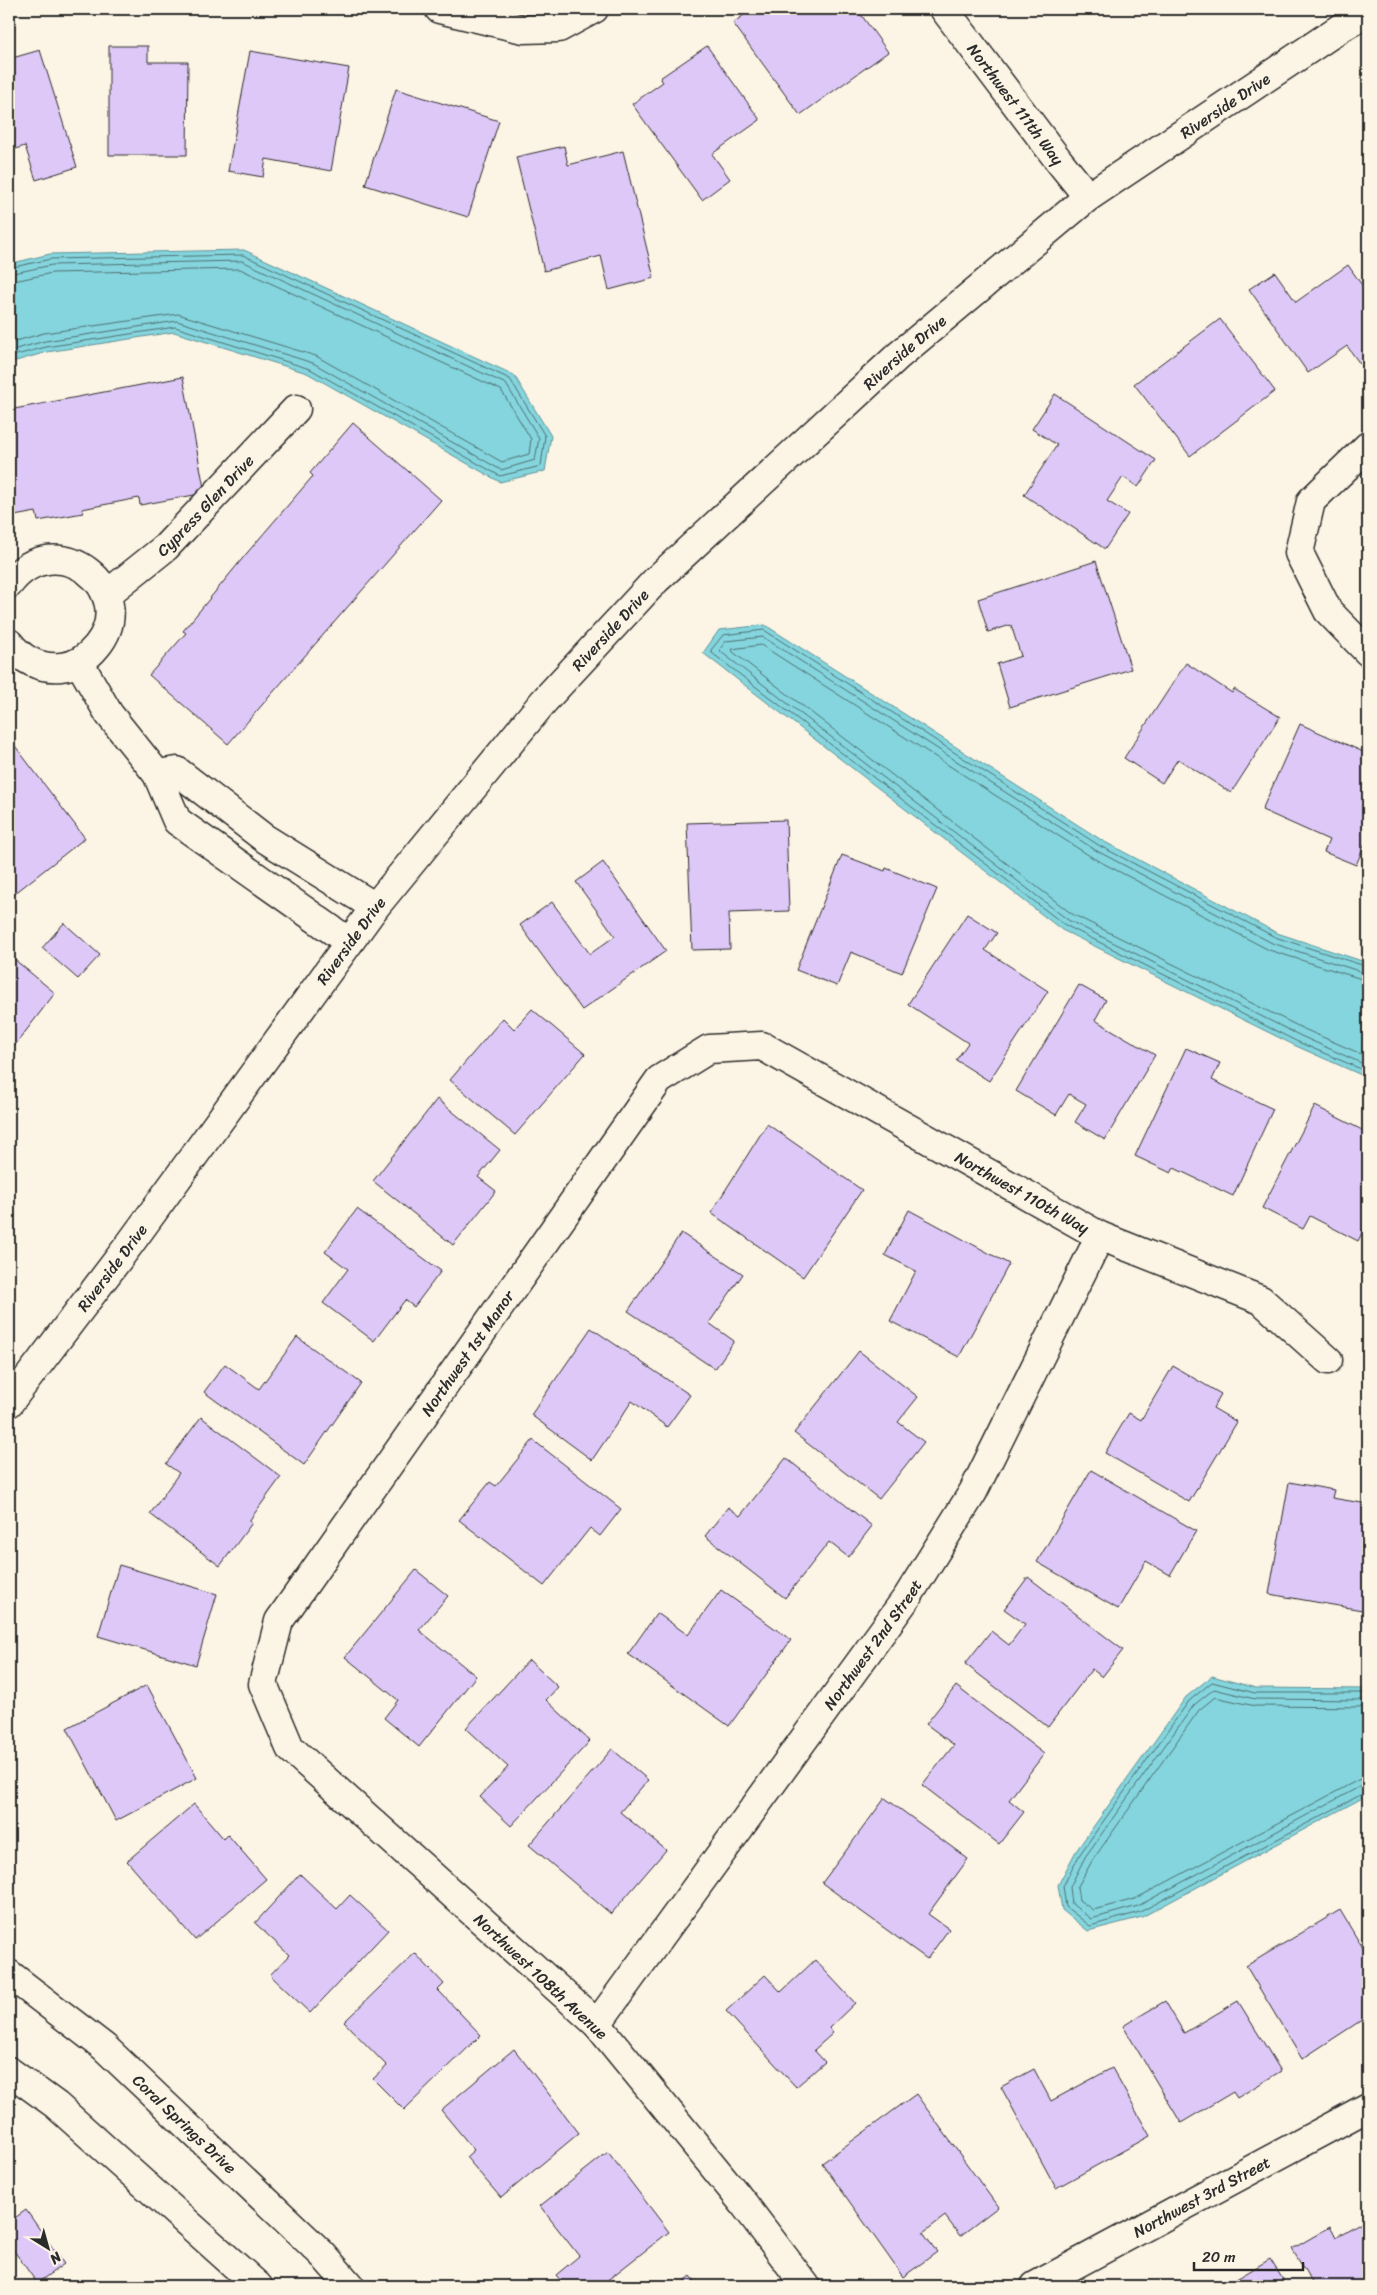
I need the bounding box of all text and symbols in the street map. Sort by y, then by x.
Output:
street label: Northwest 111th Way [959,37,1072,172]
street label: Riverside Drive [1174,65,1277,147]
street label: Riverside Drive [856,307,953,397]
street label: Cypress Glen Drive [150,448,261,564]
street label: Riverside Drive [564,582,656,678]
street label: Riverside Drive [309,890,393,991]
street label: Northwest 110th Way [949,1143,1095,1243]
street label: Riverside Drive [69,1217,155,1318]
street label: Northwest 1st Manor [413,1283,523,1422]
street label: Northwest 2nd Street [816,1574,930,1716]
street label: Northwest 108th Avenue [467,1906,615,2047]
street label: Coral Springs Drive [125,2067,243,2181]
street label: Northwest 3rd Street [1127,2148,1276,2246]
north arrow [22,2222,72,2272]
scale bar [1194,2240,1303,2272]
text: N [44,2244,68,2271]
text: 20 m [1202,2244,1236,2270]

